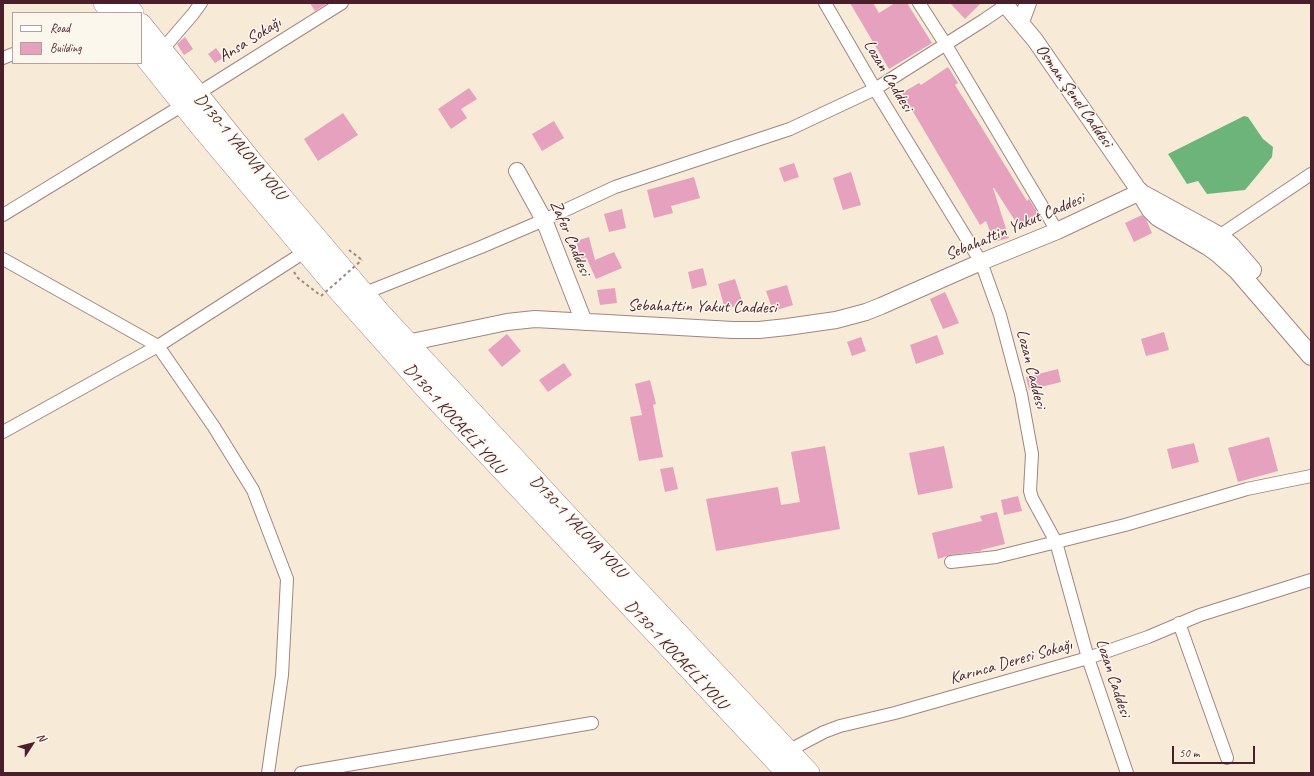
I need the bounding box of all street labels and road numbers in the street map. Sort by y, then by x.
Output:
street label: Ansa Sokağı [215,13,285,67]
street label: Lozan Caddesi [859,36,917,116]
street label: Osman Şenel Caddesi [1031,40,1117,152]
street label: D130-1 YALOVA YOLU [190,90,290,204]
street label: Sebahattin Yakut Caddesi [942,189,1088,265]
street label: Zafer Caddesi [545,197,595,279]
street label: Sebahattin Yakut Caddesi [627,296,777,318]
street label: Lozan Caddesi [1011,327,1051,411]
street label: D130-1 KOCAELİ YOLU [399,359,509,479]
street label: D130-1 YALOVA YOLU [525,471,631,583]
street label: D130-1 KOCAELİ YOLU [620,596,732,714]
street label: Karınca Deresi Sokağı [948,635,1074,689]
street label: Lozan Caddesi [1091,637,1135,719]

